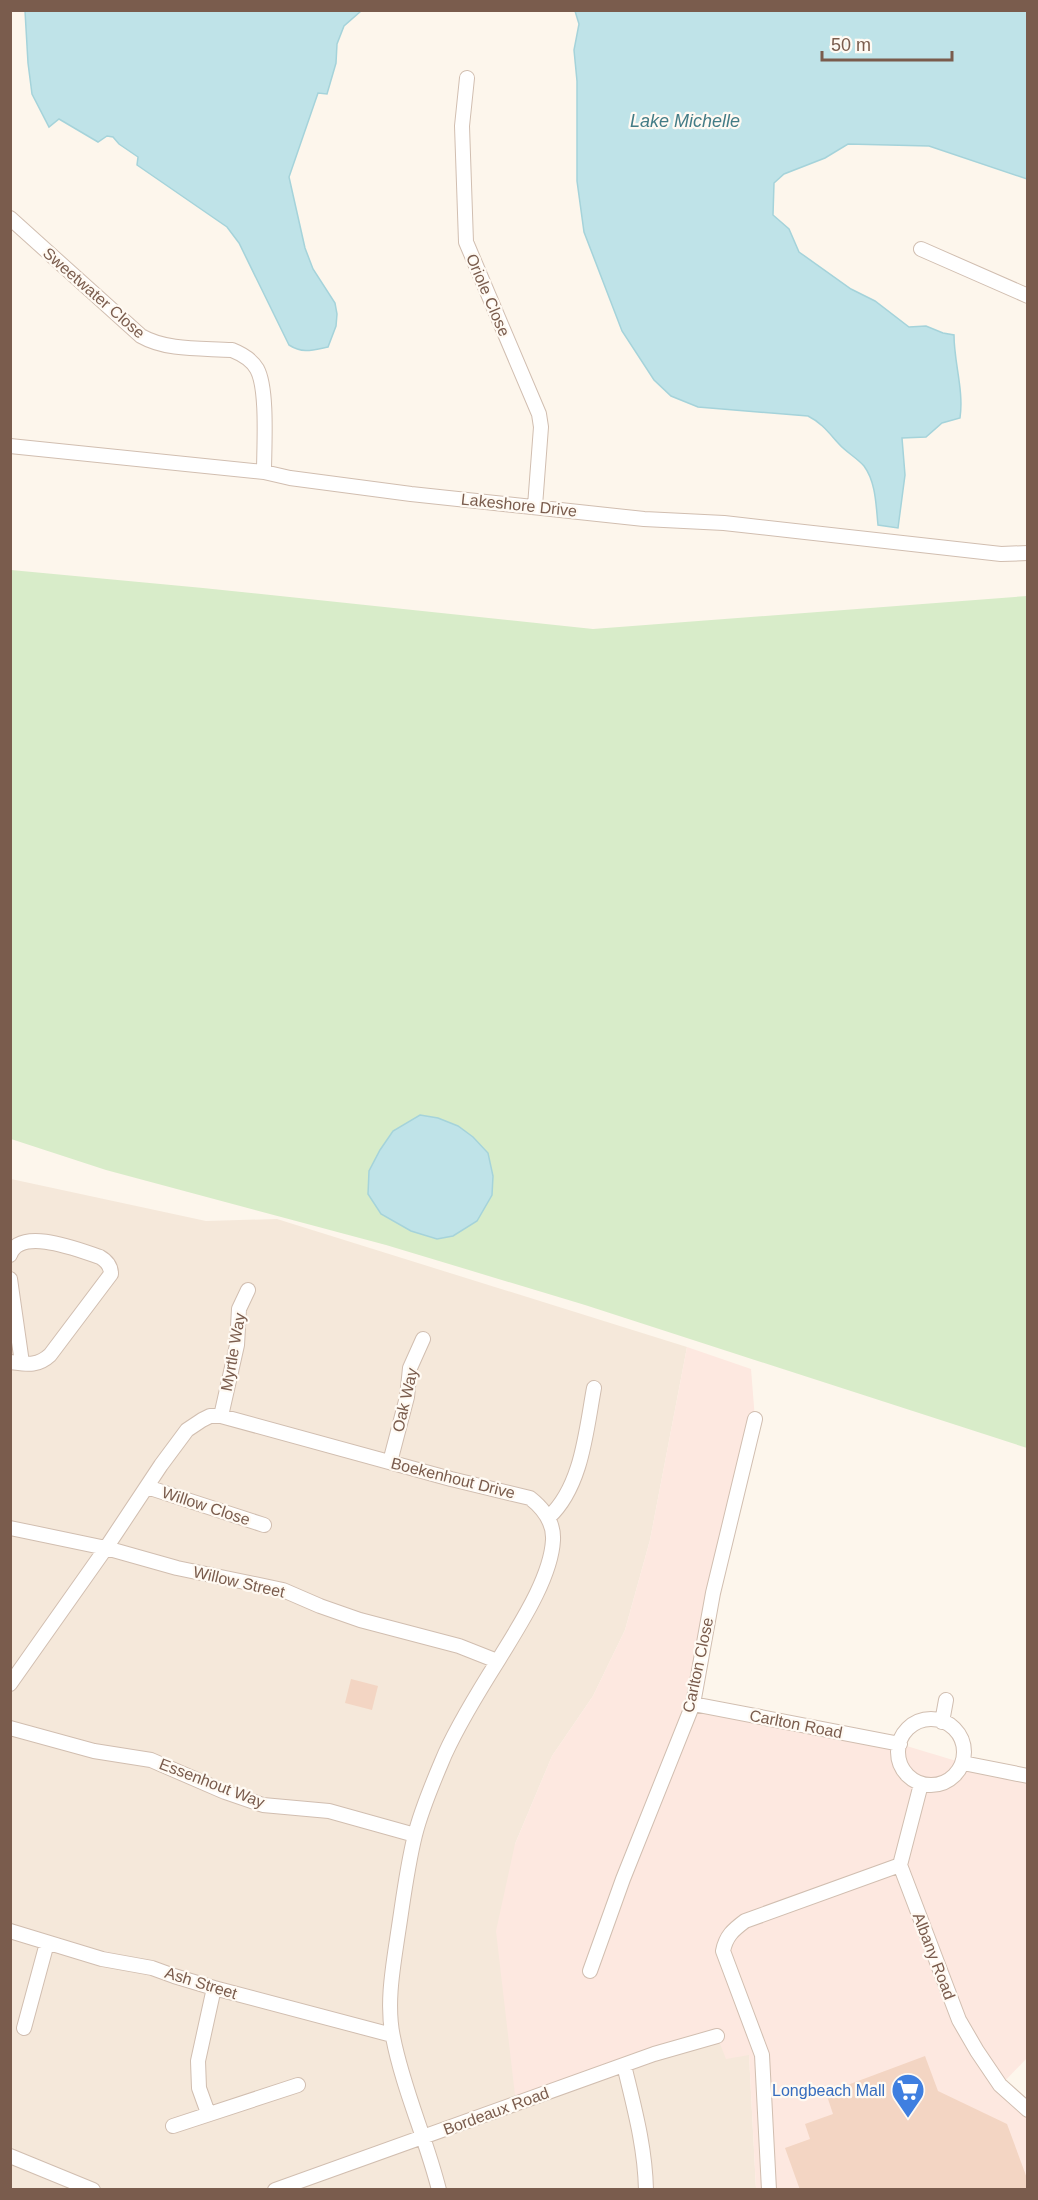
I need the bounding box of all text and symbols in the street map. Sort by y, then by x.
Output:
scale bar [822,24,952,62]
text: 50 m [831,35,871,55]
water label: Lake Michelle [630,111,740,131]
street label: Sweetwater Close [40,244,148,342]
street label: Oriole Close [463,251,513,339]
street label: Lakeshore Drive [460,490,578,520]
street label: Myrtle Way [218,1311,248,1393]
street label: Oak Way [389,1366,421,1434]
street label: Boekenhout Drive [389,1454,517,1502]
street label: Willow Close [160,1484,252,1528]
street label: Willow Street [192,1563,287,1601]
street label: Carlton Close [680,1616,716,1714]
street label: Carlton Road [748,1707,844,1741]
street label: Essenhout Way [157,1755,267,1811]
street label: Albany Road [910,1910,958,2002]
street label: Ash Street [163,1964,240,2002]
supermarket icon: Longbeach Mall [890,2072,926,2119]
place label: Longbeach Mall [772,2082,885,2099]
street label: Bordeaux Road [441,2084,551,2138]

